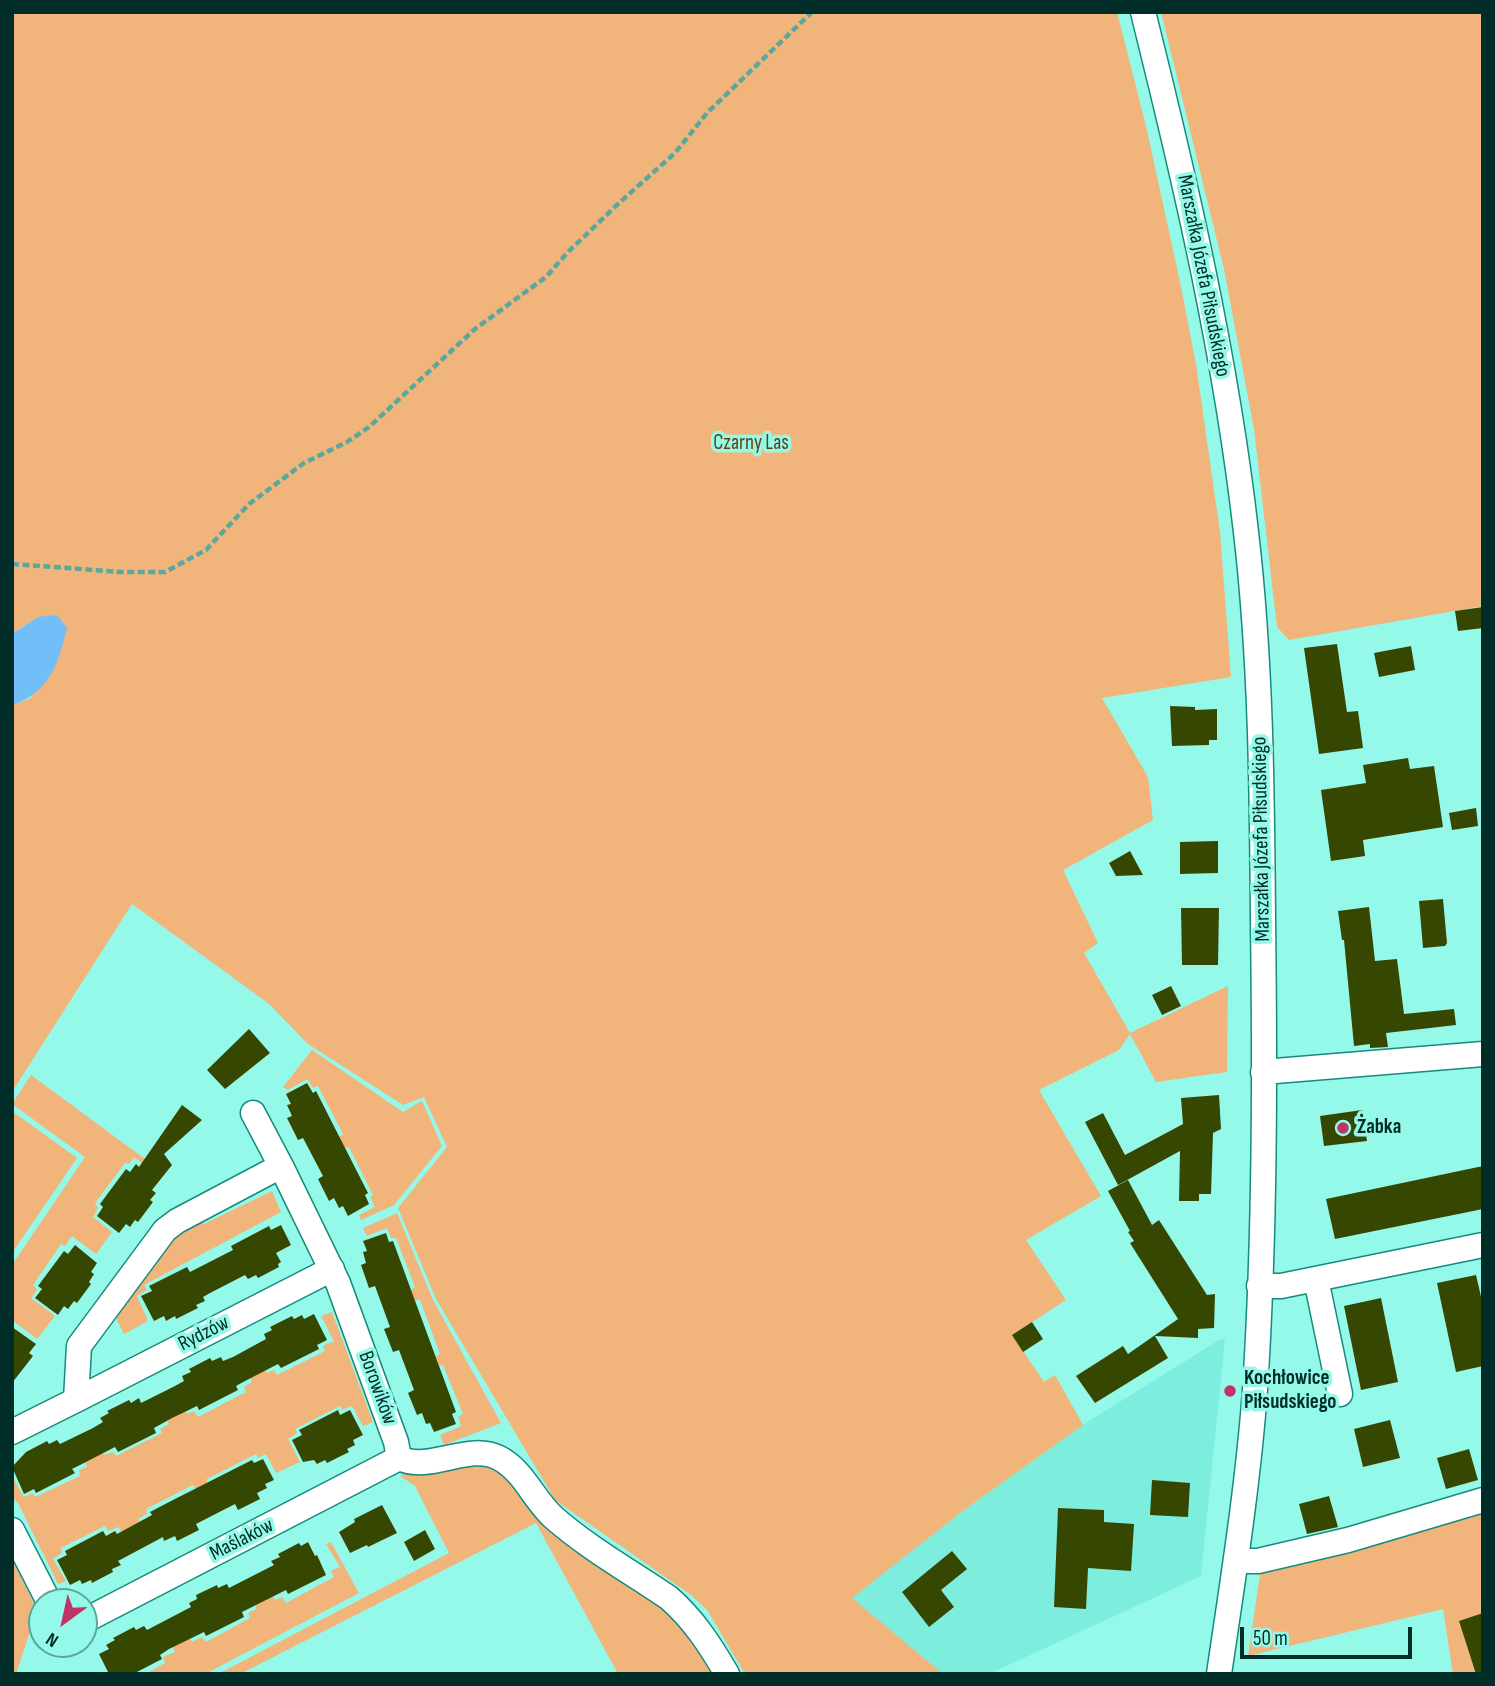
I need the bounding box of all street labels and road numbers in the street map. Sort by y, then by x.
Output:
street label: Marszałka Józefa Piłsudskiego [1171,173,1235,379]
street label: Marszałka Józefa Piłsudskiego [1248,736,1276,942]
street label: Rydzów [174,1311,234,1357]
street label: Borowików [352,1348,402,1428]
street label: Maślaków [206,1513,278,1567]

